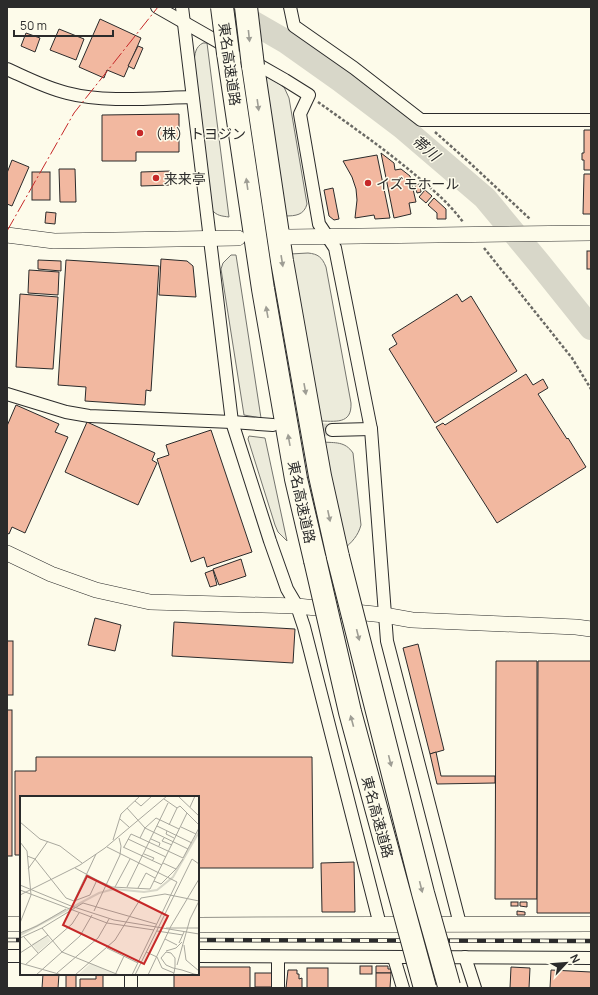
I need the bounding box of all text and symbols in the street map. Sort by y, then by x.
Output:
scale bar [14,12,113,38]
text: 50 m [20,17,47,34]
street label: 東名高速道路 [215,21,245,107]
one-way arrow [246,30,253,43]
one-way arrow [255,98,261,111]
place label: （株）トヨジン [148,124,246,143]
marker: （株）トヨジン [135,128,145,138]
water label: 帯川 [408,130,446,167]
place label: 来来亭 [164,169,206,188]
marker: 来来亭 [151,173,161,183]
place label: イズモホール [376,174,460,193]
one-way arrow [244,177,250,190]
marker: イズモホール [363,178,373,188]
one-way arrow [279,255,285,267]
one-way arrow [264,306,270,318]
one-way arrow [302,383,308,395]
one-way arrow [286,434,292,446]
street label: 東名高速道路 [284,459,320,545]
one-way arrow [327,510,333,523]
one-way arrow [355,629,361,641]
one-way arrow [349,715,355,727]
one-way arrow [387,755,393,767]
street label: 東名高速道路 [358,774,398,860]
inset map [20,796,199,975]
one-way arrow [419,881,425,894]
north arrow [546,943,586,983]
text: N [567,952,584,965]

